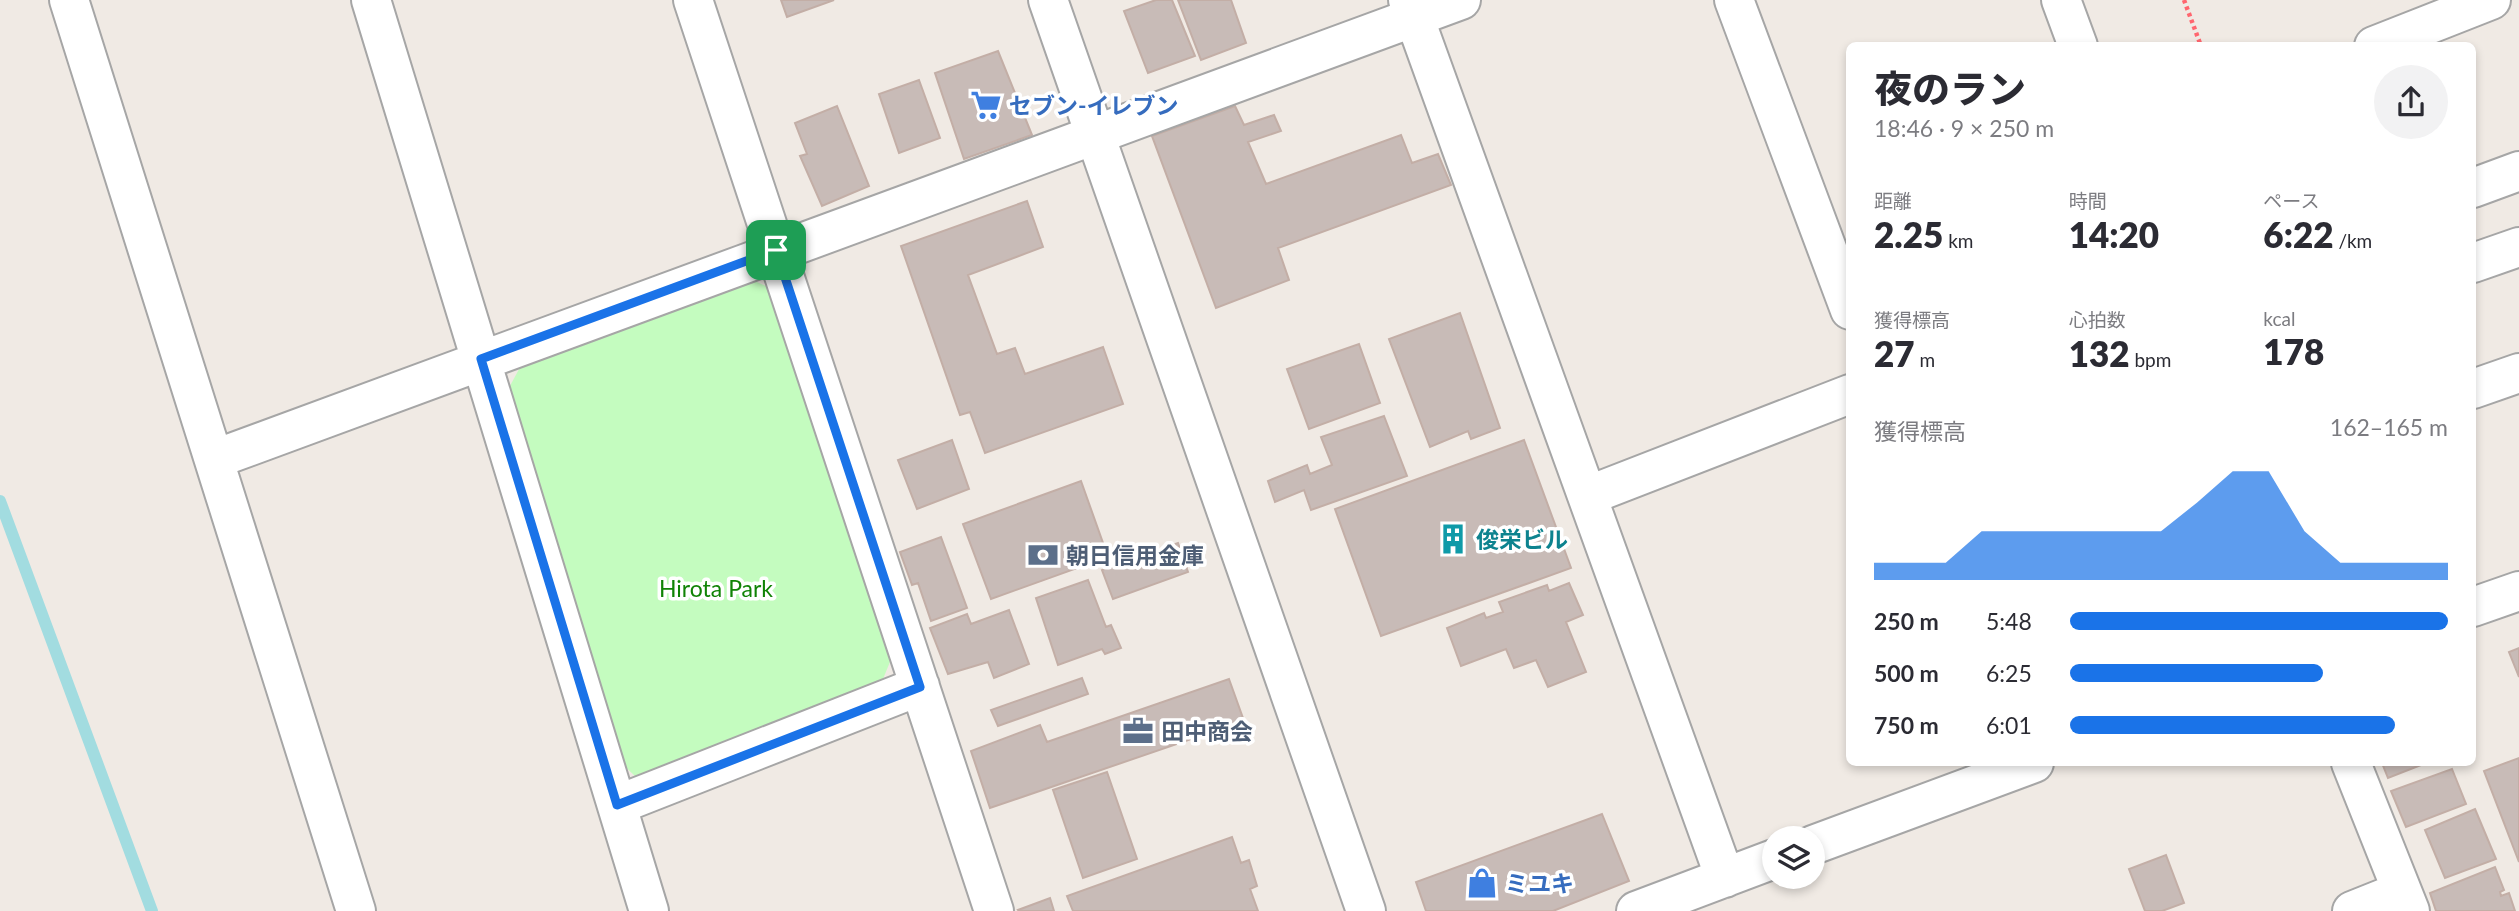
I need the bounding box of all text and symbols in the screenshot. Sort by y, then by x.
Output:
text: 夜のラン [1874,65,2026,111]
button: share [2374,65,2448,139]
supermarket icon: セブン-イレブン [969,88,1003,122]
place label: セブン-イレブン [1009,91,1179,119]
text: 18:46 · 9 × 250 m [1874,114,2054,142]
text: 距離 [1874,189,1912,212]
text: 時間 [2069,189,2107,212]
text: ペース [2263,189,2319,212]
text: 2.25 [1874,213,1943,255]
text: 14:20 [2069,213,2159,255]
text: 6:22 [2263,213,2334,255]
pin [746,220,806,280]
text: km [1943,229,1973,252]
text: /km [2334,229,2372,252]
icon: arrive [757,231,795,269]
text: kcal [2263,307,2295,330]
text: 獲得標高 [1874,308,1950,331]
text: 心拍数 [2069,308,2126,331]
text: 178 [2263,330,2324,372]
text: 27 [1874,332,1915,374]
text: 132 [2069,332,2130,374]
text: m [1915,348,1935,371]
text: bpm [2130,348,2171,371]
text: 162–165 m [2330,413,2448,441]
text: 獲得標高 [1874,417,1966,445]
building icon: 俊栄ビル [1436,522,1470,556]
place label: 俊栄ビル [1476,525,1568,553]
bank icon: 朝日信用金庫 [1026,538,1060,572]
place label: 朝日信用金庫 [1066,541,1204,569]
park label: Hirota Park [659,574,773,602]
text: 250 m [1874,607,1939,635]
text: 5:48 [1986,607,2032,635]
text: 500 m [1874,659,1939,687]
text: 6:25 [1986,659,2032,687]
text: 750 m [1874,711,1939,739]
text: 6:01 [1986,711,2032,739]
office icon: 田中商会 [1121,714,1155,748]
place label: 田中商会 [1161,717,1253,745]
map controls [1762,826,1825,889]
button: layers [1762,826,1825,889]
shop icon: ミユキ [1465,866,1499,900]
place label: ミユキ [1505,869,1574,897]

